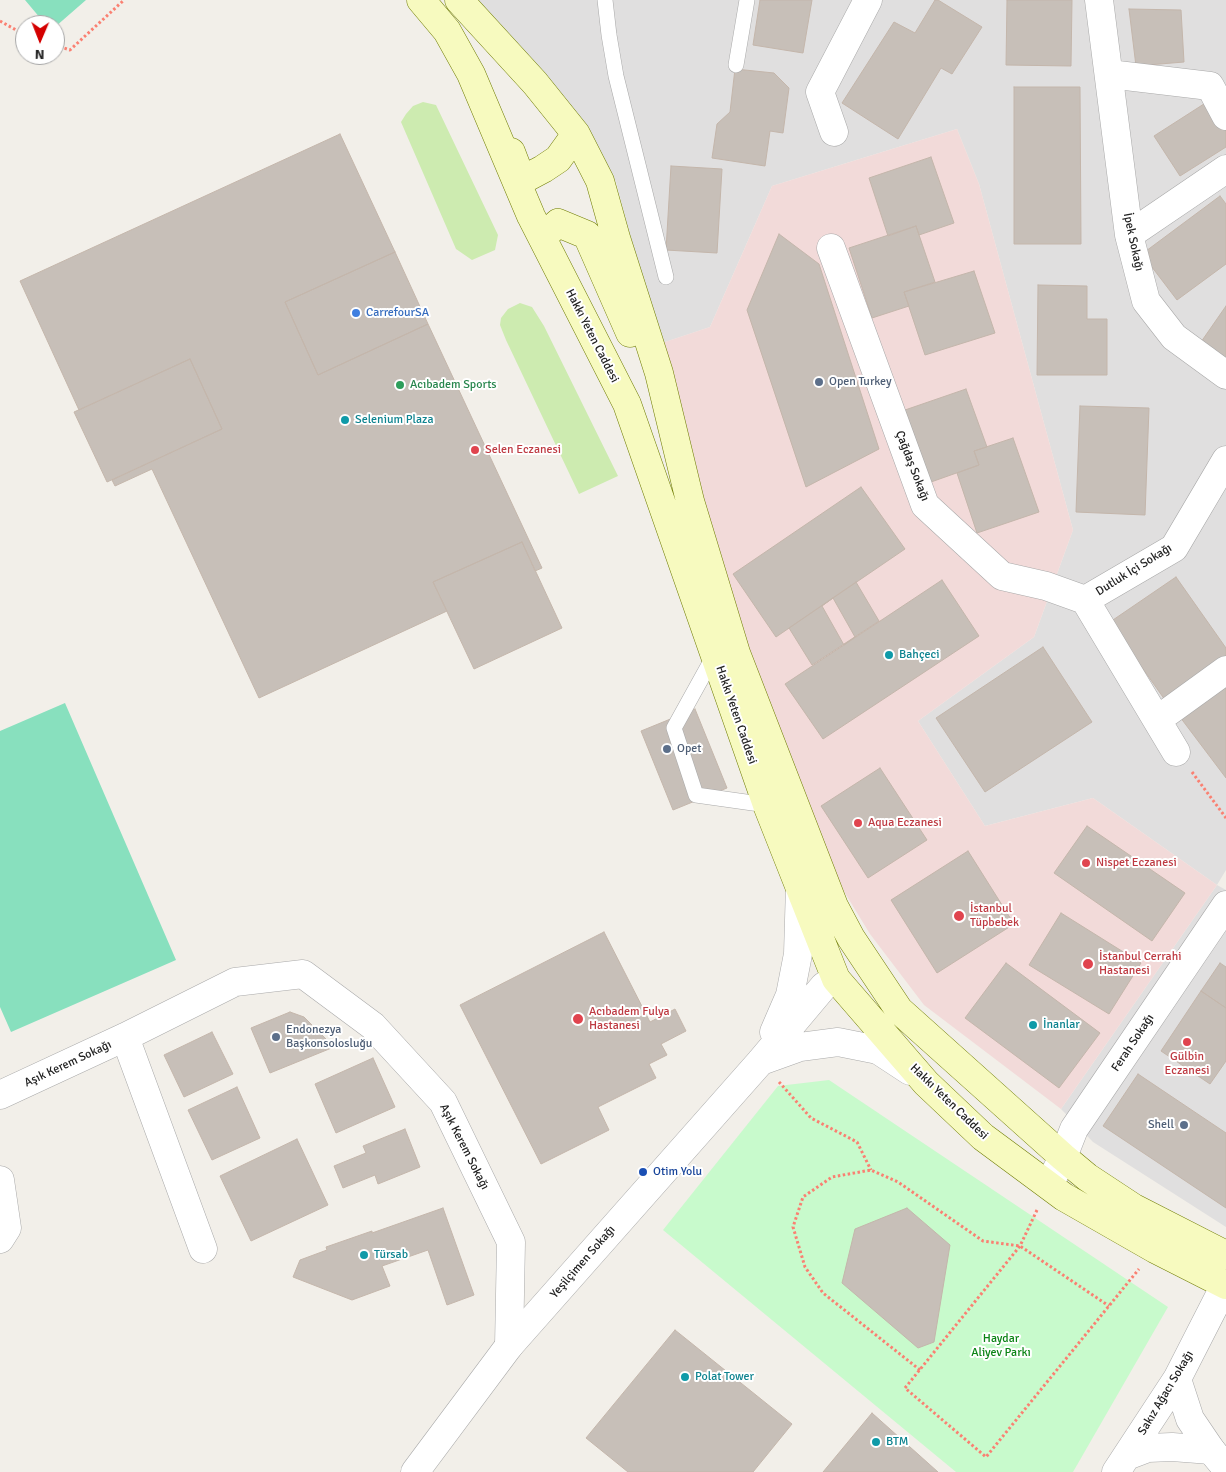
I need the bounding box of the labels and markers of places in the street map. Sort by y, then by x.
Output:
place label: CarrefourSA [366,306,429,320]
marker: CarrefourSA [350,307,362,319]
place label: Open Turkey [829,375,892,389]
marker: Open Turkey [813,376,825,388]
place label: Acıbadem Sports [410,378,497,392]
marker: Acıbadem Sports [394,379,406,391]
place label: Selenium Plaza [355,413,434,427]
marker: Selenium Plaza [339,414,351,426]
place label: Selen Eczanesi [485,443,561,457]
marker: Selen Eczanesi [469,444,481,456]
place label: Bahçeci [899,648,940,662]
marker: Bahçeci [883,649,895,661]
place label: Opet [677,742,701,756]
marker: Opet [661,743,673,755]
place label: Aqua Eczanesi [868,816,942,830]
marker: Aqua Eczanesi [852,817,864,829]
place label: Nispet Eczanesi [1096,856,1177,870]
marker: Nispet Eczanesi [1080,857,1092,869]
place label: İstanbul Tüpbebek [970,902,1019,930]
marker: İstanbul Tüpbebek [952,909,966,923]
place label: İstanbul Cerrahi Hastanesi [1099,950,1181,978]
marker: İstanbul Cerrahi Hastanesi [1081,957,1095,971]
place label: Acıbadem Fulya Hastanesi [589,1005,670,1033]
marker: Acıbadem Fulya Hastanesi [571,1012,585,1026]
place label: İnanlar [1043,1018,1080,1032]
marker: İnanlar [1027,1019,1039,1031]
place label: Endonezya Başkonsolosluğu [286,1023,372,1051]
marker: Endonezya Başkonsolosluğu [270,1031,282,1043]
marker: Gülbin Eczanesi [1181,1036,1193,1048]
place label: Gülbin Eczanesi [1165,1050,1209,1078]
place label: Shell [1148,1118,1174,1132]
marker: Shell [1178,1119,1190,1131]
place label: Otim Yolu [653,1165,702,1179]
marker: Otim Yolu [637,1166,649,1178]
place label: Türsab [374,1248,408,1262]
marker: Türsab [358,1249,370,1261]
place label: Polat Tower [695,1370,754,1384]
marker: Polat Tower [679,1371,691,1383]
place label: BTM [886,1435,908,1449]
marker: BTM [870,1436,882,1448]

